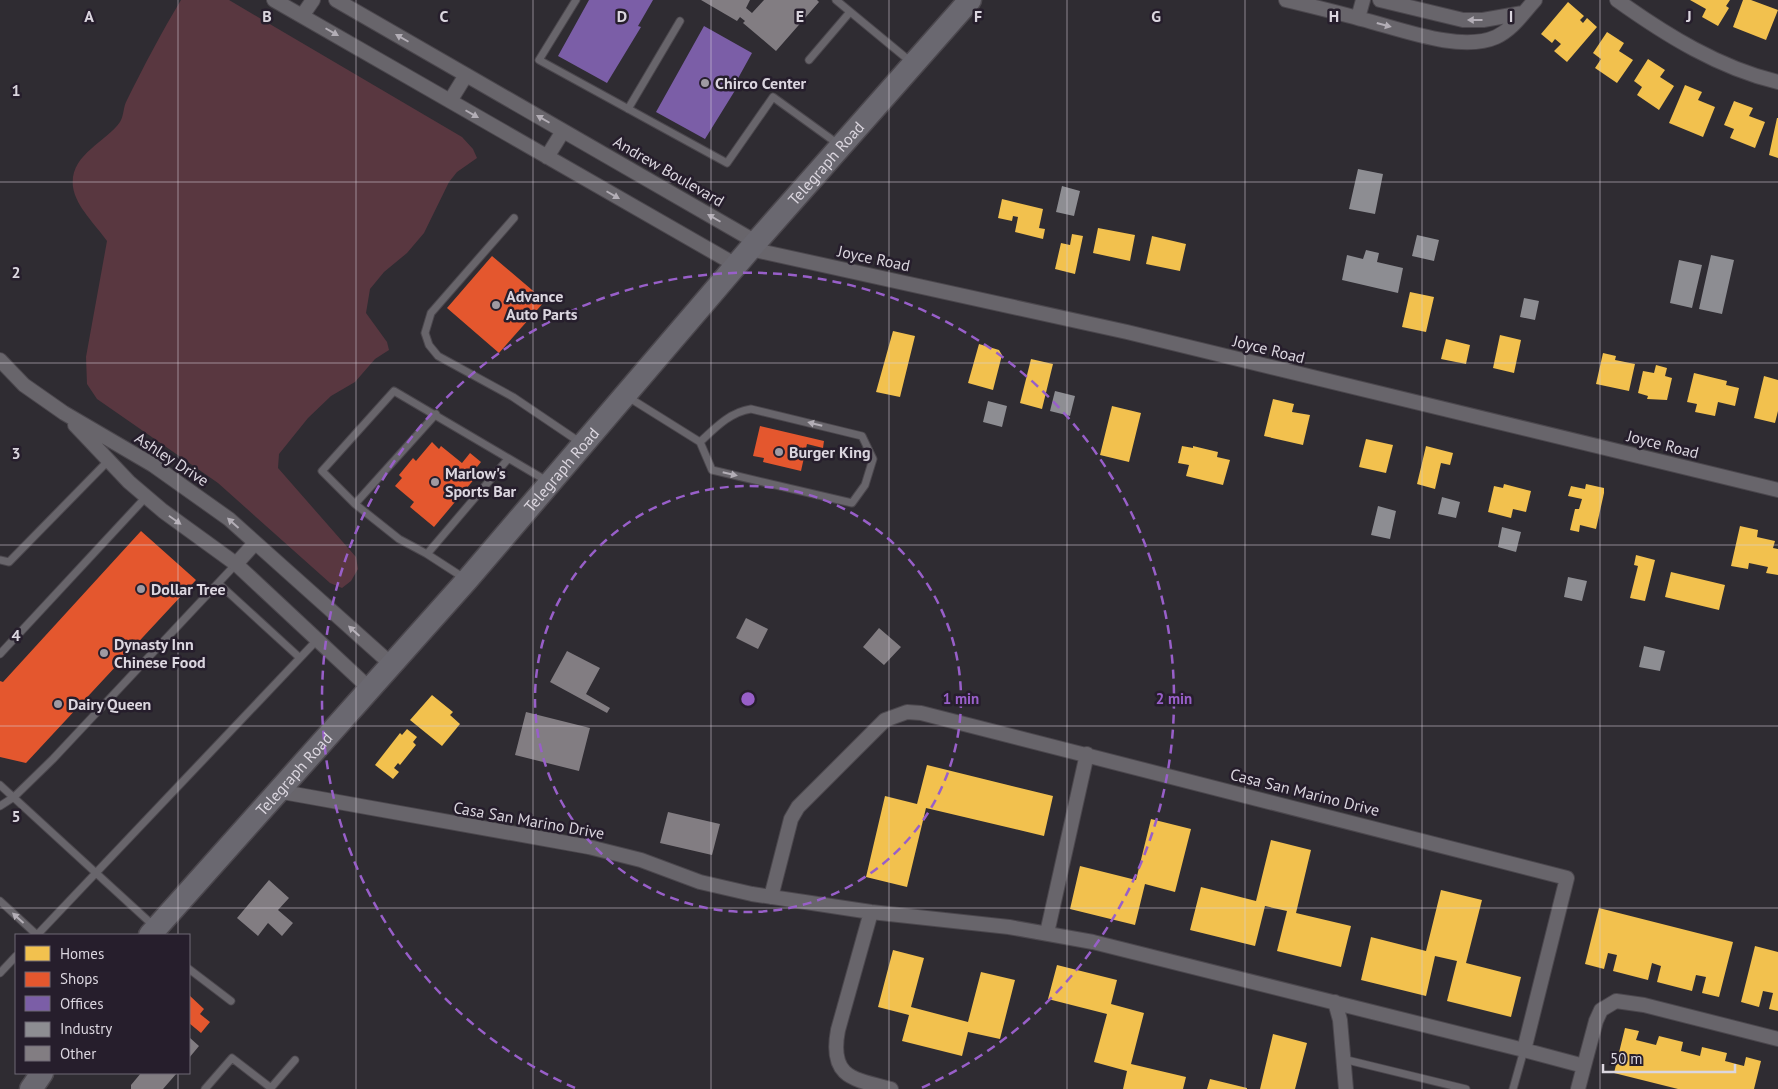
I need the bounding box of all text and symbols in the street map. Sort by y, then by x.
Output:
text: A [84,6,94,26]
text: B [262,6,272,26]
text: C [440,6,449,26]
text: D [617,6,627,26]
text: E [796,6,804,26]
text: F [974,6,982,26]
text: G [1151,6,1161,26]
text: H [1329,6,1339,26]
text: I [1509,6,1513,26]
text: J [1685,6,1692,26]
one-way arrow [1467,16,1483,24]
one-way arrow [1377,21,1392,29]
one-way arrow [325,28,338,37]
one-way arrow [395,34,408,43]
place label: Chirco Center [715,73,807,93]
marker: Chirco Center [699,77,711,89]
text: 1 [11,80,21,100]
one-way arrow [466,109,479,118]
one-way arrow [536,115,549,124]
street label: Telegraph Road [784,117,868,209]
street label: Andrew Boulevard [610,131,728,211]
one-way arrow [606,190,620,199]
one-way arrow [707,213,721,222]
street label: Joyce Road [835,240,912,275]
text: 2 [11,262,21,282]
place label: Advance Auto Parts [506,286,578,324]
marker: Advance Auto Parts [490,299,502,311]
street label: Joyce Road [1230,330,1307,368]
one-way arrow [807,420,822,428]
street label: Telegraph Road [519,423,603,516]
street label: Joyce Road [1624,425,1701,463]
street label: Ashley Drive [131,428,213,490]
place label: Burger King [789,442,871,462]
text: 3 [11,443,21,463]
marker: Burger King [773,446,785,458]
place label: Marlow's Sports Bar [445,463,517,501]
one-way arrow [723,470,738,478]
marker: Marlow's Sports Bar [429,476,441,488]
one-way arrow [168,515,182,525]
one-way arrow [228,517,240,529]
place label: Dollar Tree [151,579,226,599]
marker: Dollar Tree [135,583,147,595]
text: 4 [11,625,21,645]
one-way arrow [348,626,361,637]
place label: Dynasty Inn Chinese Food [114,634,206,672]
marker: Dynasty Inn Chinese Food [98,647,110,659]
text: 1 min [943,689,979,708]
text: 2 min [1156,689,1192,708]
centre of rings [739,690,757,708]
place label: Dairy Queen [68,694,151,714]
marker: Dairy Queen [52,698,64,710]
street label: Telegraph Road [251,728,336,820]
street label: Casa San Marino Drive [1228,764,1382,820]
street label: Casa San Marino Drive [452,797,606,843]
text: 5 [11,806,21,826]
one-way arrow [13,912,25,924]
legend [15,934,190,1074]
text: Homes [60,944,104,963]
text: Shops [60,969,99,988]
text: Offices [60,994,104,1013]
text: Industry [60,1019,112,1038]
scale bar [1603,1042,1736,1074]
text: Other [60,1044,96,1063]
text: 50 m [1610,1049,1643,1068]

